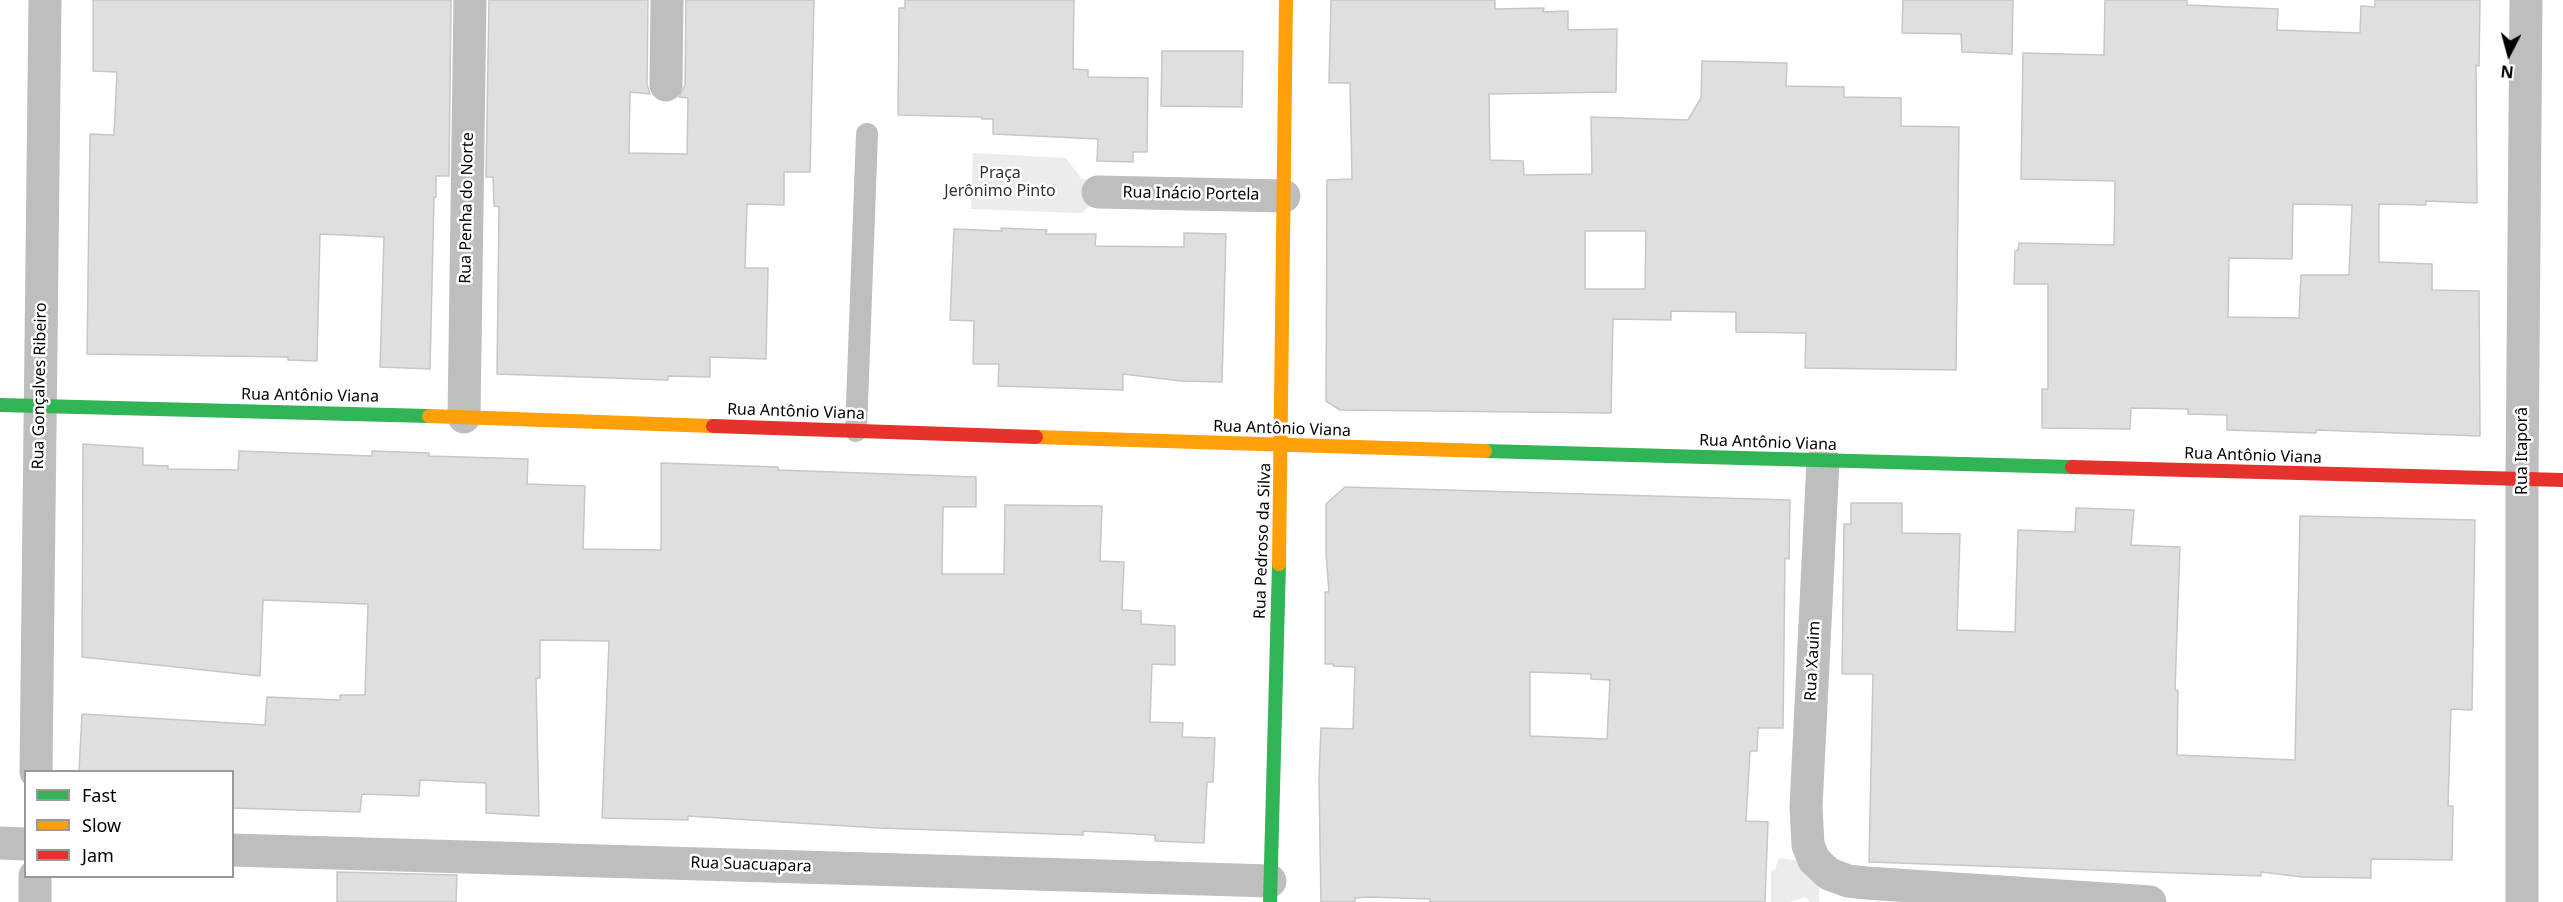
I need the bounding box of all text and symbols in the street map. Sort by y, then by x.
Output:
north arrow [2479,24,2539,84]
text: N [2500,60,2515,84]
street label: Rua Penha do Norte [456,132,478,284]
park label: Praça Jerônimo Pinto [944,163,1056,201]
street label: Rua Inácio Portela [1122,183,1260,205]
street label: Rua Gonçalves Ribeiro [29,302,51,470]
street label: Rua Antônio Viana [241,385,379,407]
street label: Rua Antônio Viana [727,400,865,424]
street label: Rua Itaporâ [2512,407,2532,495]
street label: Rua Antônio Viana [1213,417,1351,441]
street label: Rua Antônio Viana [1699,431,1837,455]
street label: Rua Antônio Viana [2184,444,2322,468]
street label: Rua Pedroso da Silva [1251,463,1275,619]
street label: Rua Xauim [1801,620,1825,702]
legend [24,770,234,878]
text: Fast [82,783,117,807]
text: Slow [82,813,121,837]
text: Jam [82,843,114,867]
street label: Rua Suacuapara [690,853,812,877]

